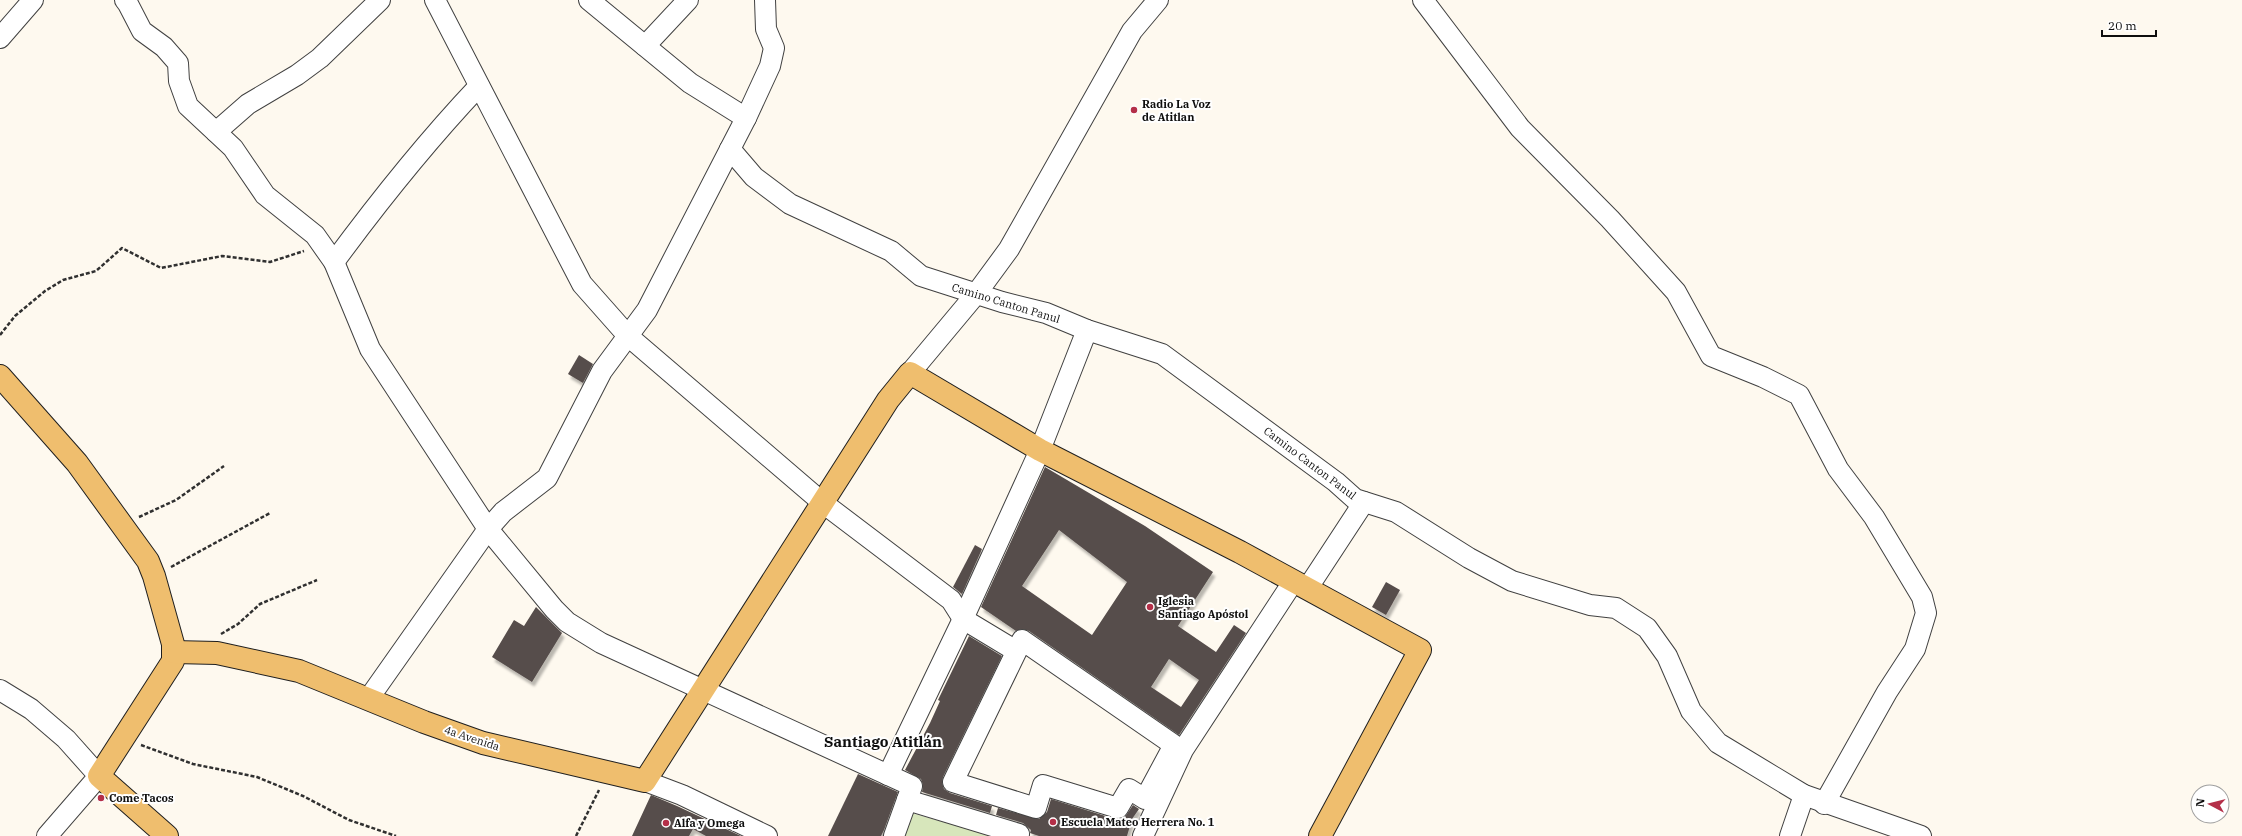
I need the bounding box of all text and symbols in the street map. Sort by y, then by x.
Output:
scale bar [2102,12,2156,38]
text: 20 m [2108,18,2137,33]
place label: Radio La Voz de Atitlan [1142,97,1211,124]
marker: Radio La Voz de Atitlan [1129,105,1139,115]
street label: Camino Canton Panul [950,280,1062,326]
street label: Camino Canton Panul [1261,424,1359,502]
place label: Iglesia Santiago Apóstol [1158,594,1249,621]
marker: Iglesia Santiago Apóstol [1145,602,1155,612]
street label: 4a Avenida [443,722,501,754]
district label: Santiago Atitlán [824,732,942,751]
north arrow [2190,784,2230,824]
place label: Come Tacos [109,791,174,805]
marker: Come Tacos [96,793,106,803]
text: N [2193,797,2208,808]
place label: Escuela Mateo Herrera No. 1 [1061,815,1215,829]
place label: Alfa y Omega [674,816,745,830]
marker: Escuela Mateo Herrera No. 1 [1048,817,1058,827]
marker: Alfa y Omega [661,818,671,828]

